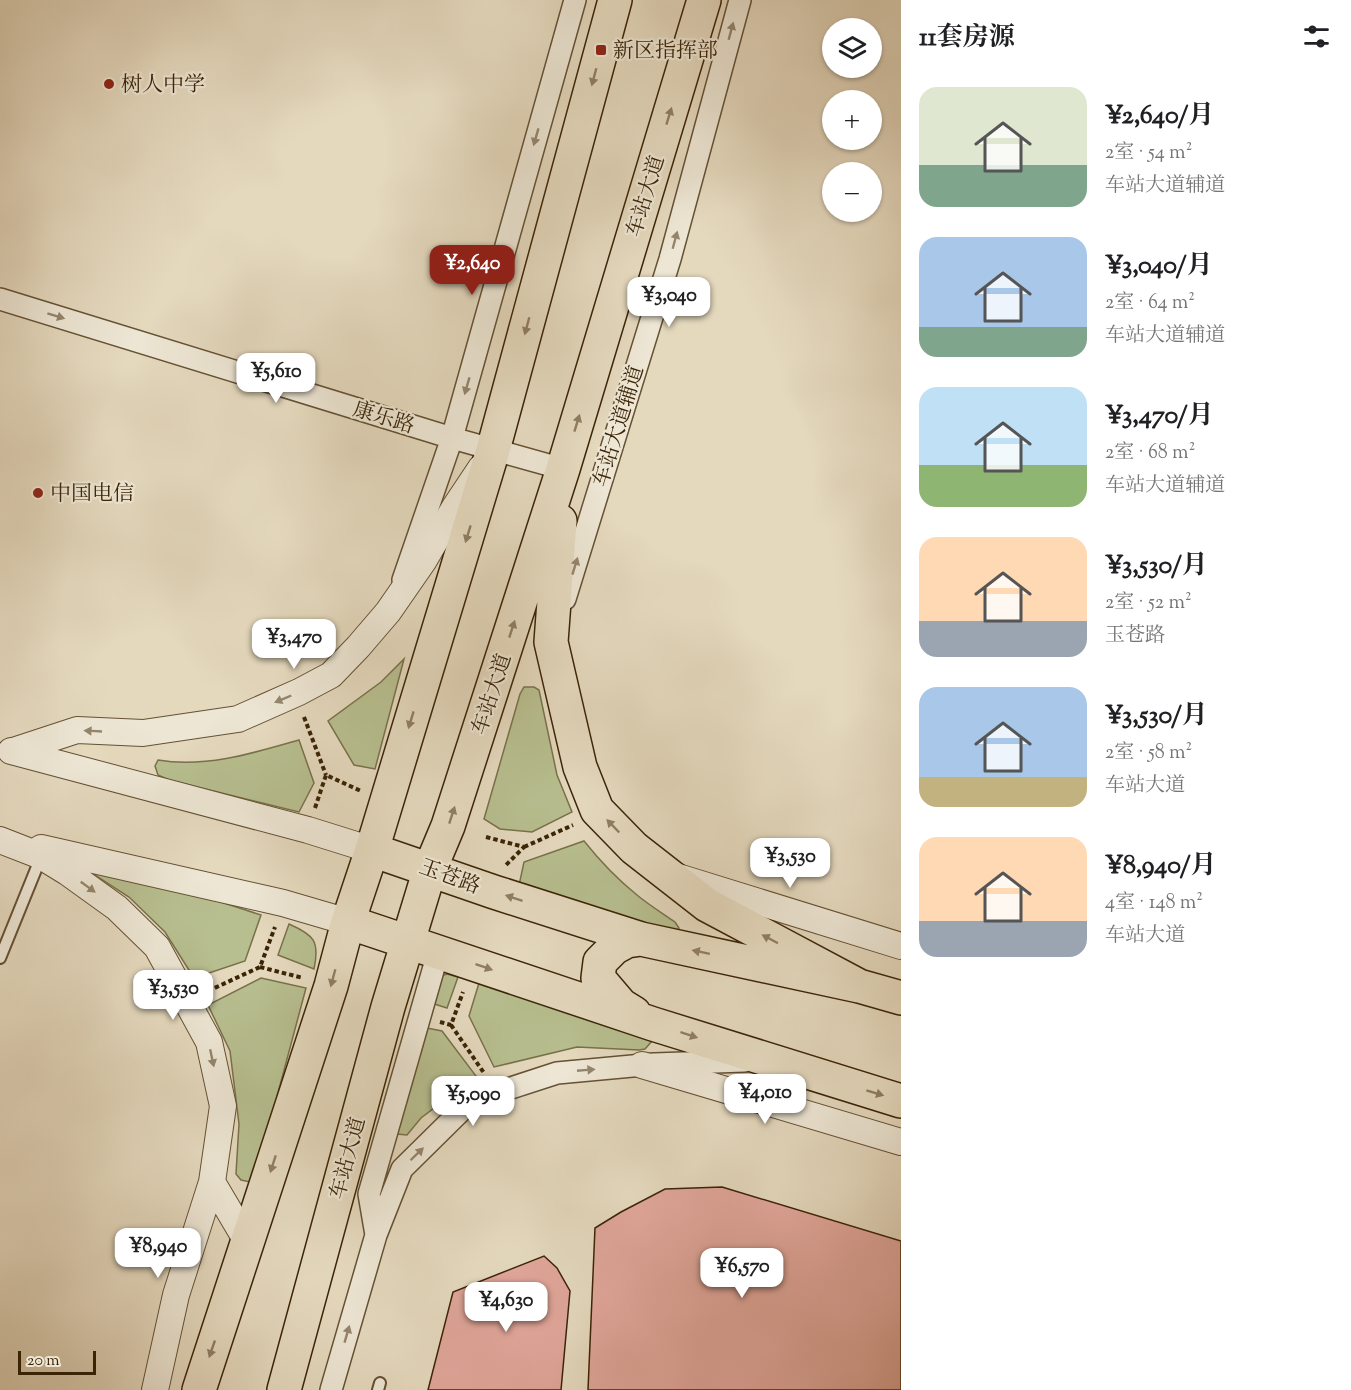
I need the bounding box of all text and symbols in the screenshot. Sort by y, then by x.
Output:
map controls [822,18,882,222]
button: layers [822,18,882,78]
text: 11套房源 [919,20,1015,57]
icon: filters [1300,20,1333,53]
one-way arrow [727,22,737,40]
place label: 新区指挥部 [613,37,718,67]
marker: 新区指挥部 [594,43,608,57]
one-way arrow [589,68,598,86]
place label: 树人中学 [121,71,205,101]
marker: 树人中学 [102,77,116,91]
button: + [822,90,882,150]
text: ¥2,640/月 [1105,98,1214,135]
one-way arrow [665,107,674,125]
icon: home [967,111,1039,183]
one-way arrow [531,128,541,146]
text: 2室 · 54 m² [1105,139,1192,168]
street label: 车站大道 [620,152,674,241]
button: − [822,162,882,222]
text: 车站大道辅道 [1105,172,1225,201]
one-way arrow [671,230,681,249]
pin: ¥2,640 [423,245,521,296]
text: ¥3,040/月 [1105,248,1213,285]
text: ¥2,640 [444,250,500,279]
icon: home [967,261,1039,333]
pin: ¥3,040 [620,277,718,328]
text: ¥3,040 [641,282,697,311]
text: 2室 · 64 m² [1105,289,1195,318]
one-way arrow [47,312,65,322]
one-way arrow [521,317,531,335]
text: 车站大道辅道 [1105,322,1225,351]
pin: ¥5,610 [227,353,325,404]
text: ¥5,610 [250,358,302,387]
street label: 车站大道辅道 [587,362,653,491]
one-way arrow [462,377,471,395]
street label: 康乐路 [349,395,418,442]
text: ¥3,470/月 [1105,398,1214,435]
icon: home [967,411,1039,483]
one-way arrow [573,414,582,432]
text: 2室 · 68 m² [1105,439,1195,468]
text: 车站大道辅道 [1105,472,1225,501]
place label: 中国电信 [50,480,134,510]
marker: 中国电信 [31,486,45,500]
one-way arrow [463,525,472,543]
text: ¥3,530/月 [1105,548,1208,585]
one-way arrow [571,557,580,575]
icon: home [967,561,1039,633]
text: 2室 · 52 m² [1105,589,1192,618]
pin: ¥3,470 [245,619,343,670]
one-way arrow [507,620,517,638]
text: 玉苍路 [1105,622,1165,651]
text: ¥3,470 [266,624,322,653]
street label: 车站大道 [466,650,520,739]
one-way arrow [274,695,292,704]
text: ¥3,530/月 [1105,698,1208,735]
one-way arrow [406,711,415,729]
icon: home [967,711,1039,783]
one-way arrow [84,726,103,735]
text: 2室 · 58 m² [1105,739,1192,768]
text: 车站大道 [1105,772,1185,801]
one-way arrow [448,806,457,824]
one-way arrow [606,819,620,833]
pin: ¥3,530 [741,838,839,889]
text: ¥3,530 [764,843,816,872]
text: ¥8,940/月 [1105,848,1217,885]
street label: 玉苍路 [415,853,484,903]
icon: home [967,861,1039,933]
one-way arrow [80,881,96,893]
text: 4室 · 148 m² [1105,889,1203,918]
one-way arrow [505,893,523,903]
text: 车站大道 [1105,922,1185,951]
one-way arrow [761,934,778,944]
one-way arrow [692,947,710,957]
one-way arrow [475,963,493,972]
one-way arrow [327,969,337,987]
pin: ¥3,530 [124,970,222,1021]
text: ¥3,530 [147,975,199,1004]
one-way arrow [680,1031,698,1040]
one-way arrow [208,1049,217,1068]
one-way arrow [576,1065,595,1075]
pin: ¥4,010 [716,1074,814,1125]
pin: ¥5,090 [424,1076,522,1127]
text: ¥4,010 [738,1079,792,1108]
text: ¥5,090 [445,1081,501,1110]
one-way arrow [866,1089,884,1099]
street label: 车站大道 [324,1114,374,1203]
one-way arrow [410,1147,425,1161]
one-way arrow [268,1155,278,1173]
pin: ¥8,940 [109,1228,207,1279]
text: ¥8,940 [129,1233,187,1262]
pin: ¥6,570 [693,1248,791,1299]
text: ¥6,570 [714,1253,770,1282]
pin: ¥4,630 [457,1282,555,1333]
text: ¥4,630 [479,1287,533,1316]
one-way arrow [343,1325,352,1343]
one-way arrow [207,1340,217,1358]
scale bar [18,1348,96,1376]
text: 20 m [27,1350,60,1373]

